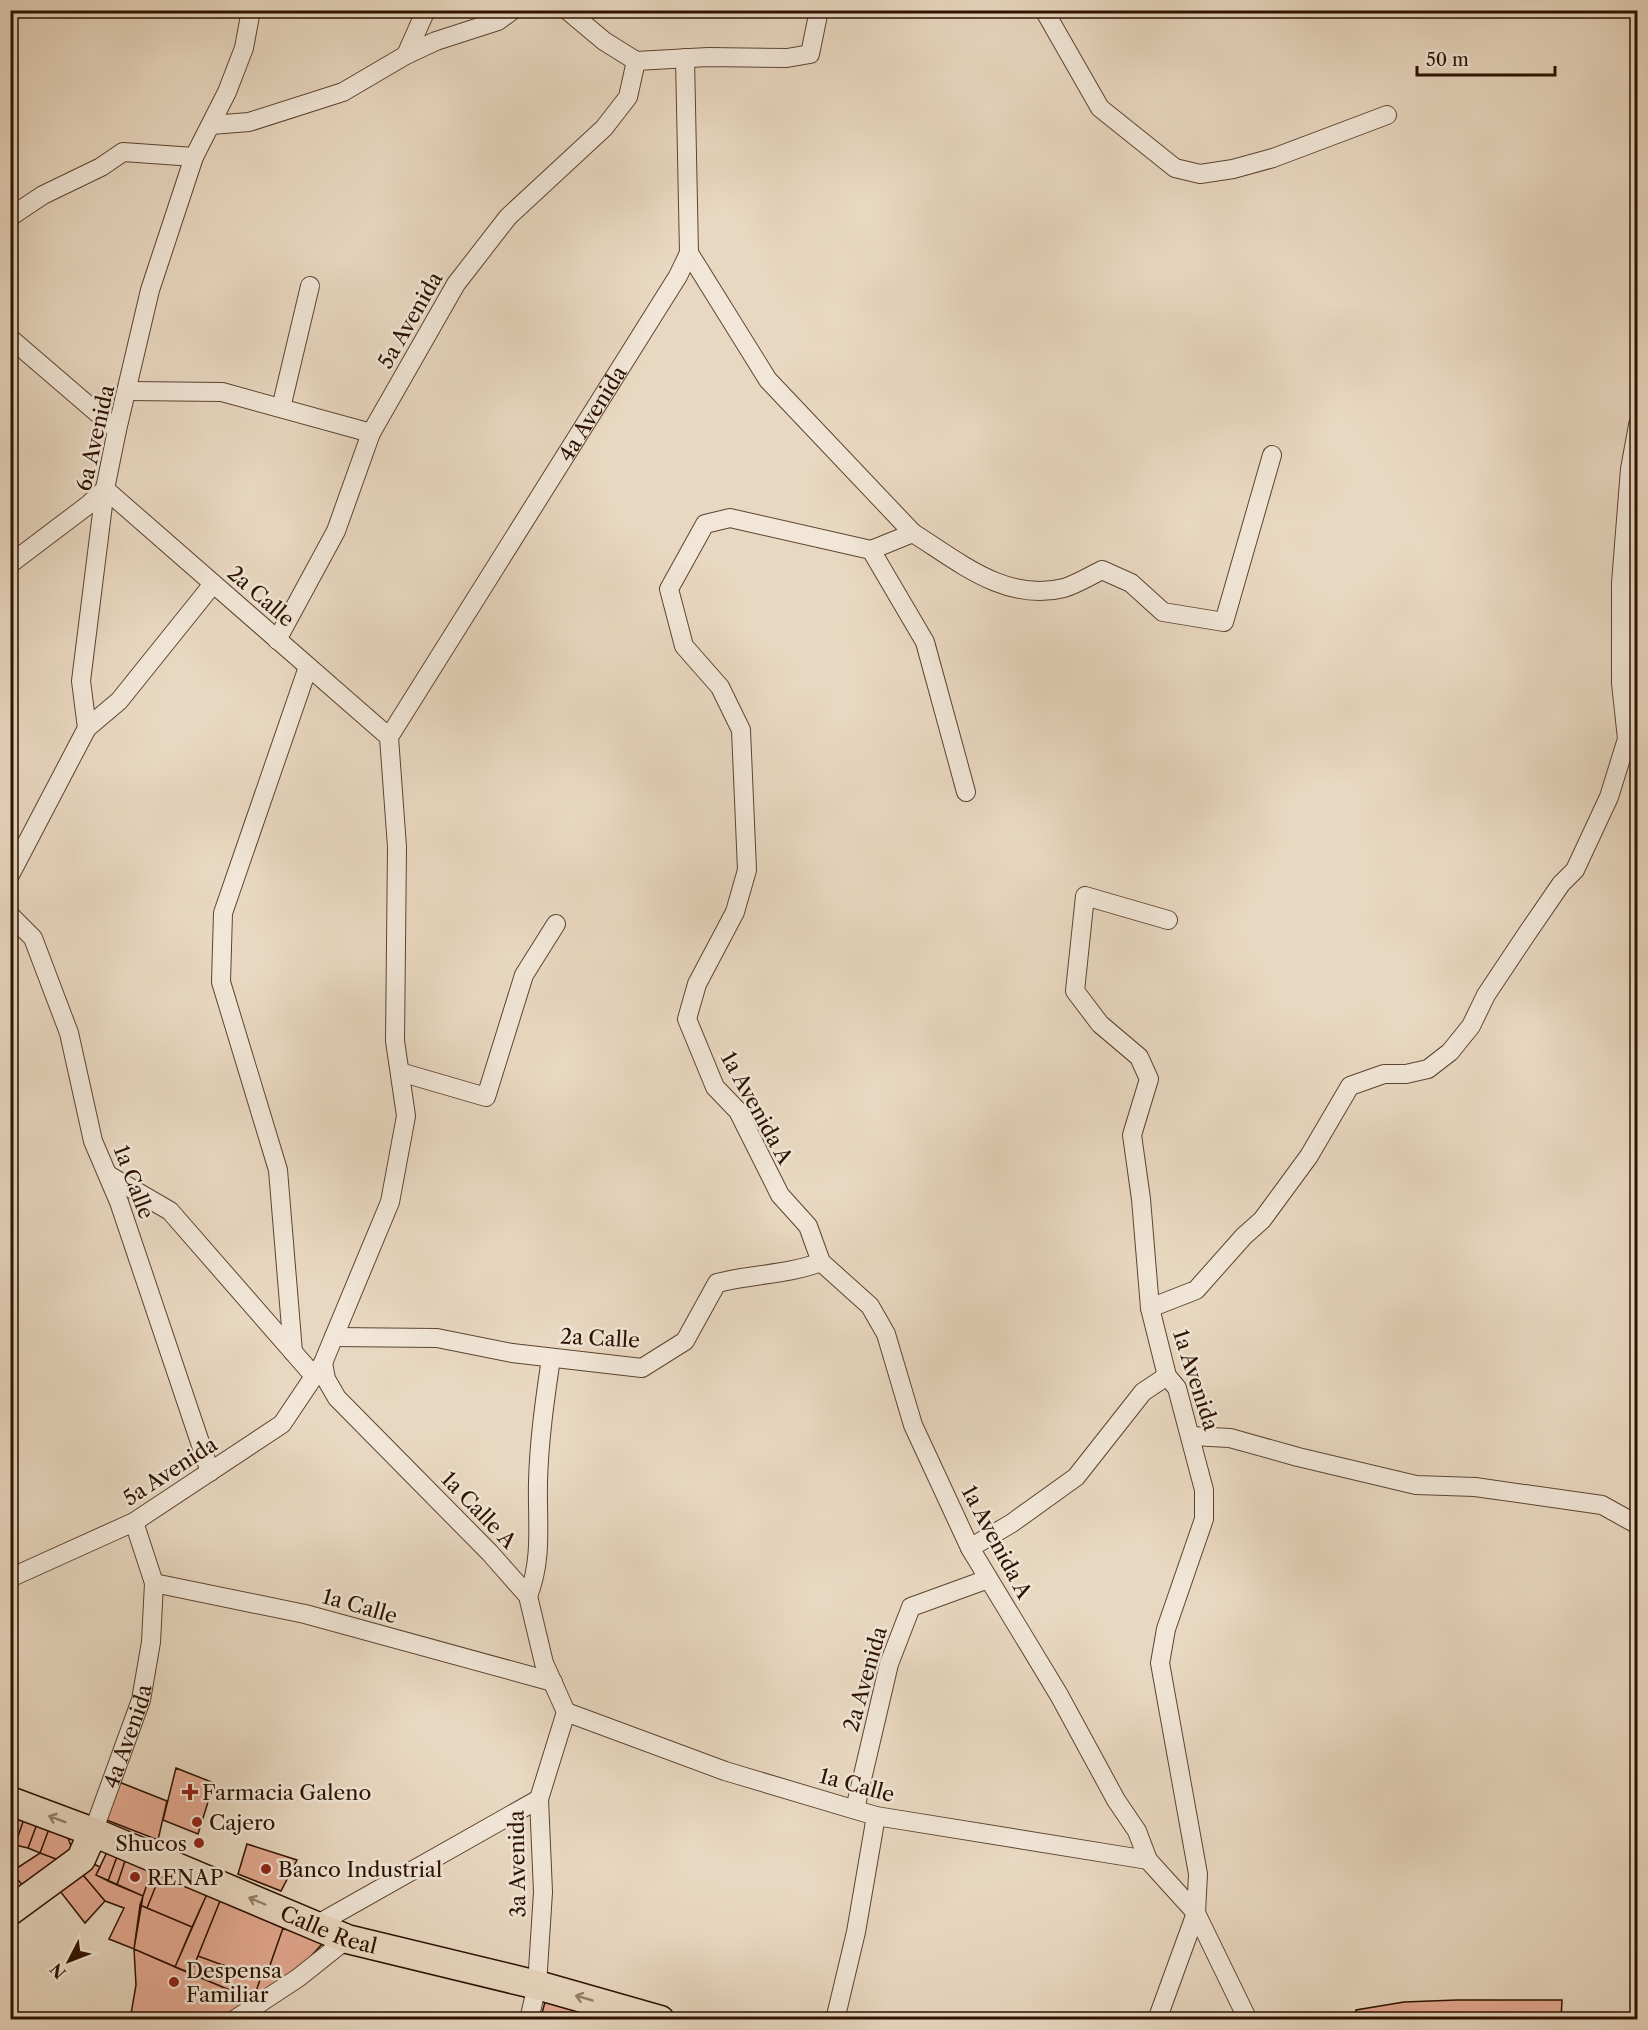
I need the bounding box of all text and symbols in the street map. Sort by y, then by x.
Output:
scale bar [1417,39,1555,77]
text: 50 m [1426,49,1469,71]
street label: 5a Avenida [372,267,448,373]
street label: 4a Avenida [553,360,632,466]
street label: 6a Avenida [71,382,120,493]
street label: 2a Calle [223,560,299,632]
street label: 1a Avenida A [716,1047,798,1169]
street label: 1a Calle [109,1142,159,1222]
street label: 2a Calle [559,1323,641,1353]
street label: 1a Avenida [1168,1326,1224,1434]
street label: 5a Avenida [118,1431,223,1511]
street label: 1a Calle A [436,1466,522,1554]
street label: 1a Avenida A [957,1481,1038,1603]
street label: 1a Calle [320,1583,400,1629]
street label: 2a Avenida [838,1623,892,1734]
street label: 4a Avenida [98,1682,156,1791]
street label: 1a Calle [817,1763,897,1807]
place label: Farmacia Galeno [202,1780,371,1805]
marker: Farmacia Galeno [183,1785,197,1799]
street label: 3a Avenida [504,1809,530,1918]
place label: Cajero [209,1810,275,1835]
one-way arrow [48,1812,67,1823]
marker: Cajero [190,1815,204,1829]
place label: Shucos [115,1831,187,1856]
marker: Shucos [192,1836,206,1850]
place label: Banco Industrial [278,1857,442,1882]
marker: Banco Industrial [259,1862,273,1876]
place label: RENAP [147,1865,224,1890]
marker: RENAP [128,1870,142,1884]
one-way arrow [248,1895,267,1906]
street label: Calle Real [277,1900,380,1958]
north arrow [39,1931,99,1991]
place label: Despensa Familiar [186,1958,283,2007]
text: N [46,1959,70,1983]
marker: Despensa Familiar [167,1975,181,1989]
one-way arrow [575,1992,594,2003]

